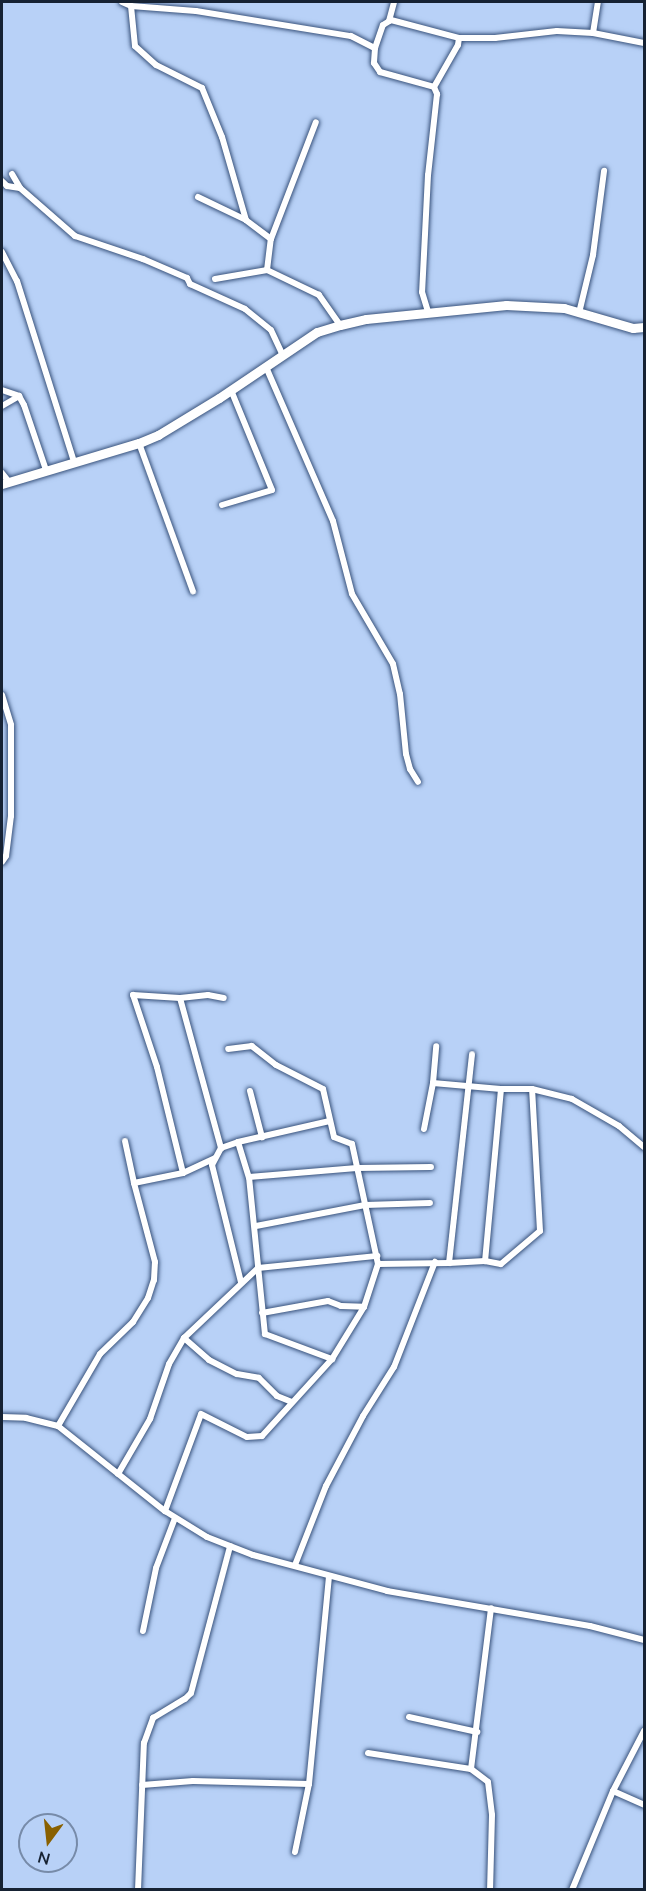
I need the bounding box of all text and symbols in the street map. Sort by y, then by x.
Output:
north arrow [18,1813,78,1873]
text: N [35,1847,52,1870]

